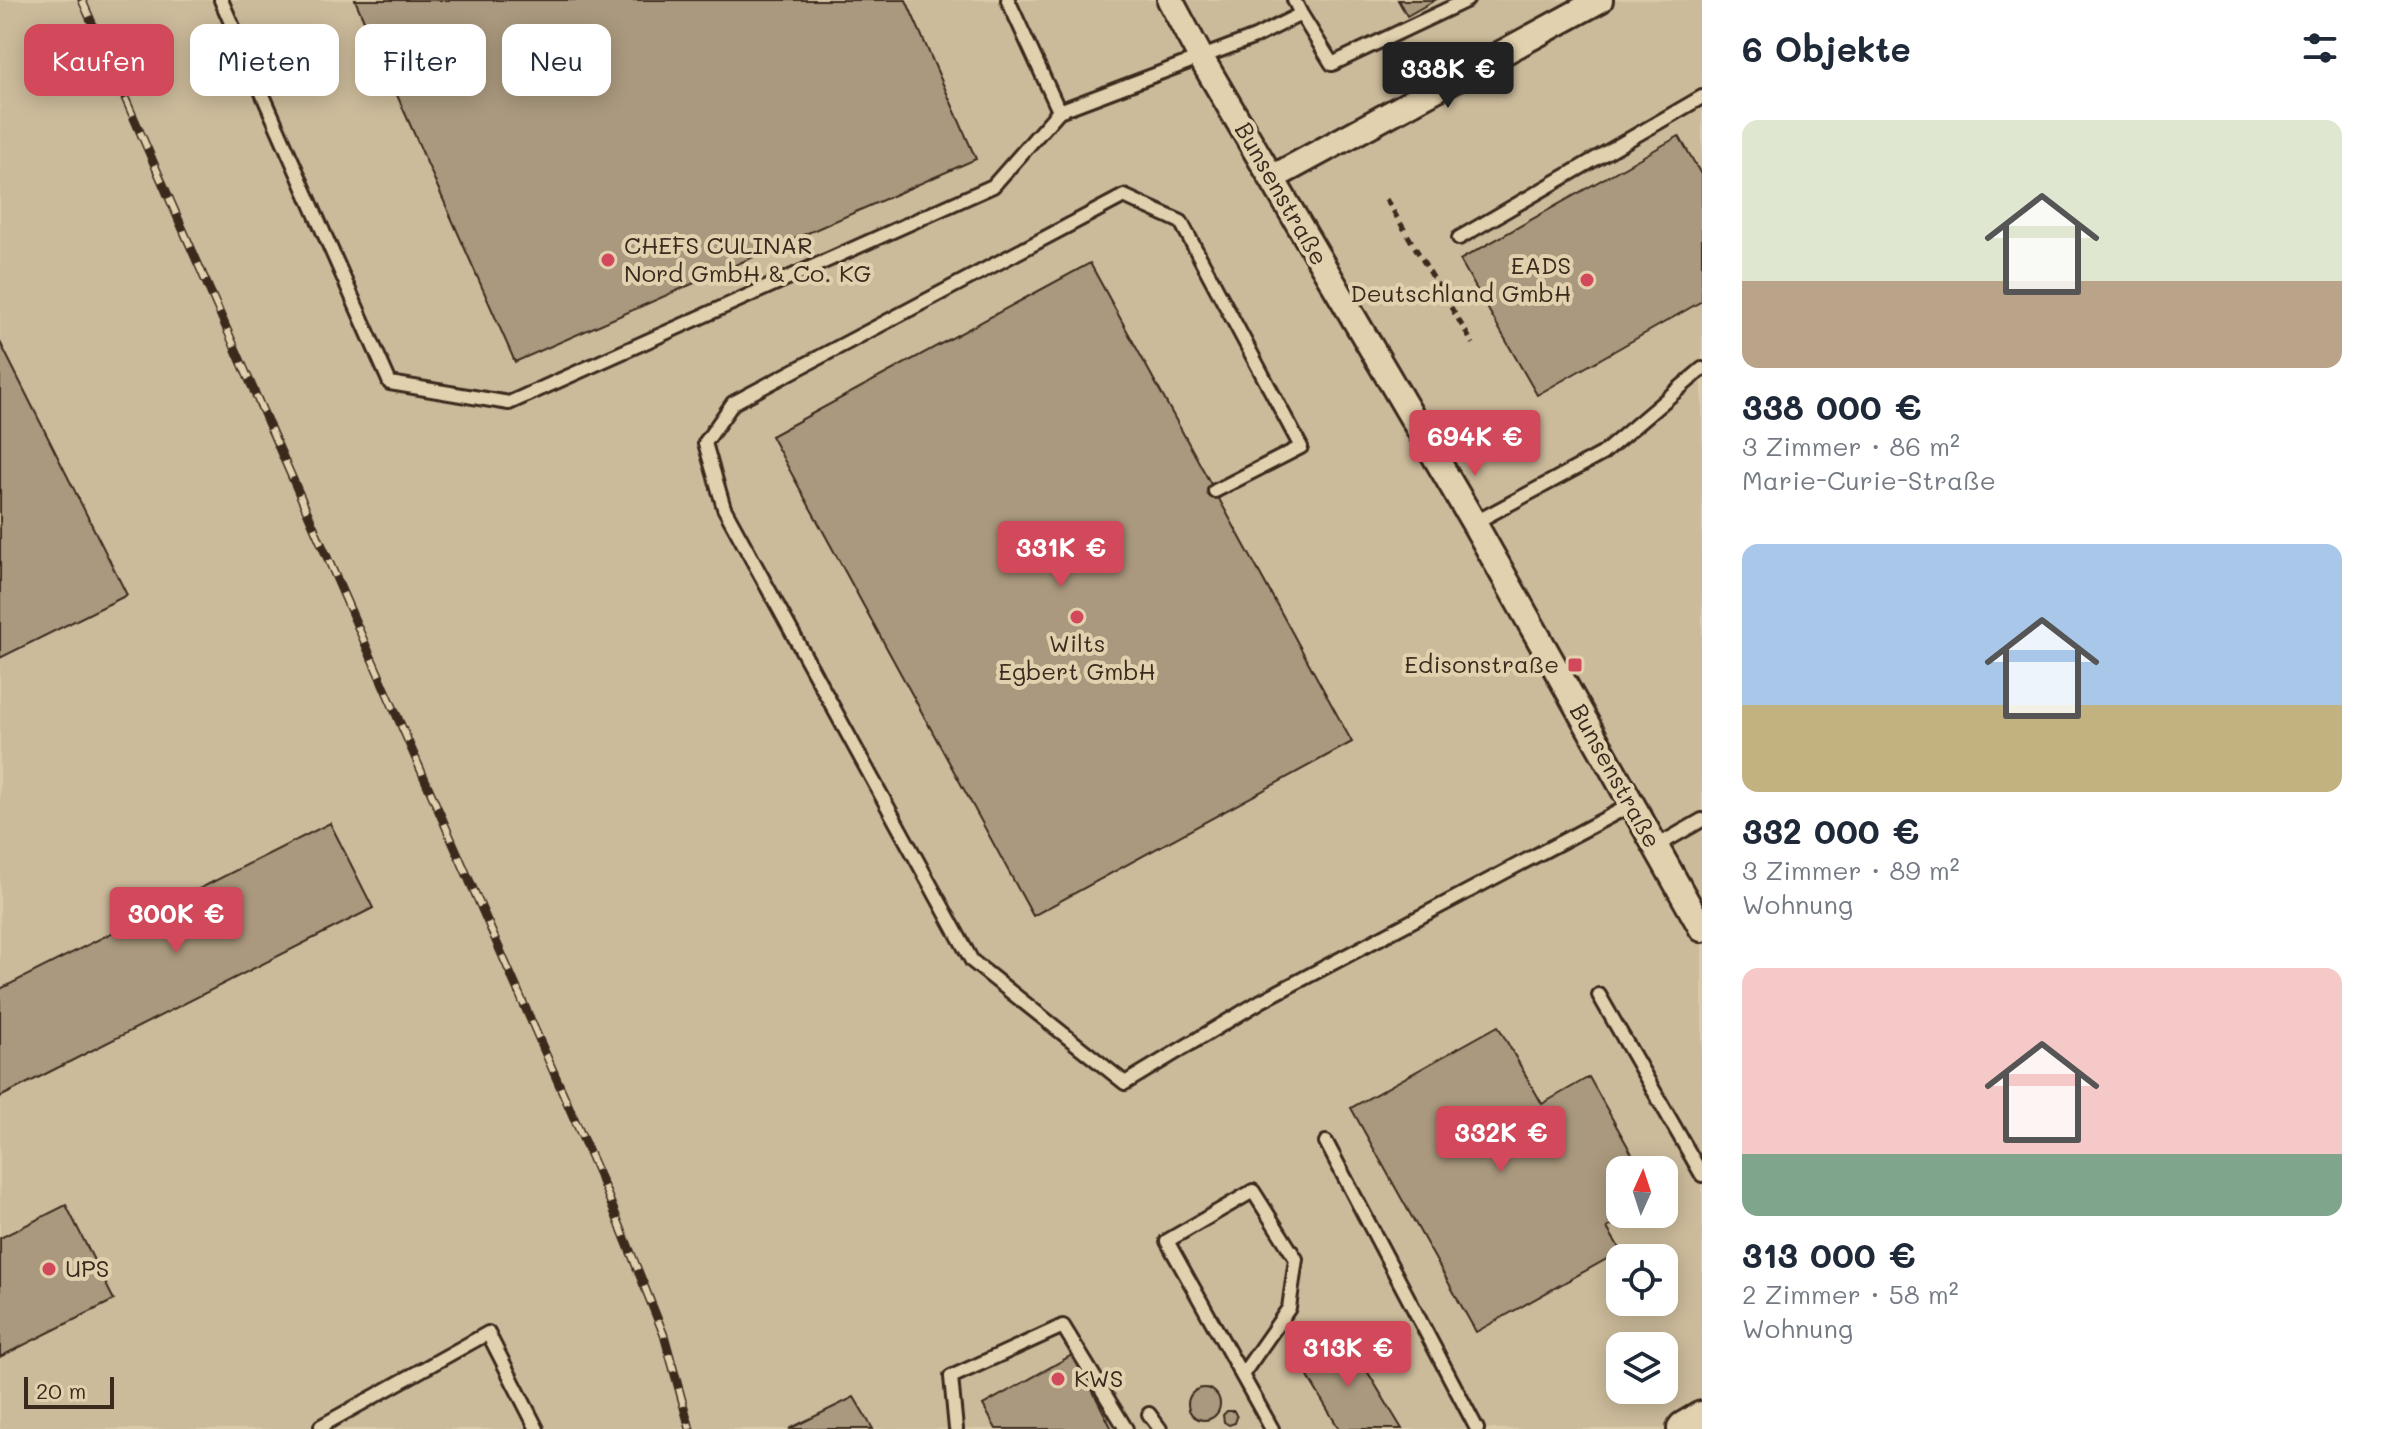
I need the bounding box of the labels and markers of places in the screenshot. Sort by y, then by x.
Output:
pin: 338K € [1383,42,1513,110]
place label: CHEFS CULINAR Nord GmbH & Co. KG [624,229,871,288]
place label: EADS Deutschland GmbH [1350,249,1571,308]
marker: CHEFS CULINAR Nord GmbH & Co. KG [599,251,617,269]
marker: EADS Deutschland GmbH [1578,271,1596,289]
pin: 694K € [1410,410,1540,478]
pin: 331K € [996,521,1126,589]
marker: Wilts Egbert GmbH [1068,608,1086,626]
place label: Wilts Egbert GmbH [998,627,1156,686]
place label: Edisonstraße [1404,648,1559,679]
marker: Edisonstraße [1566,656,1584,674]
pin: 300K € [111,887,241,955]
pin: 332K € [1436,1106,1566,1174]
place label: UPS [65,1252,109,1283]
marker: UPS [40,1260,58,1278]
pin: 313K € [1283,1321,1413,1389]
place label: KWS [1074,1362,1123,1393]
marker: KWS [1049,1370,1067,1388]

